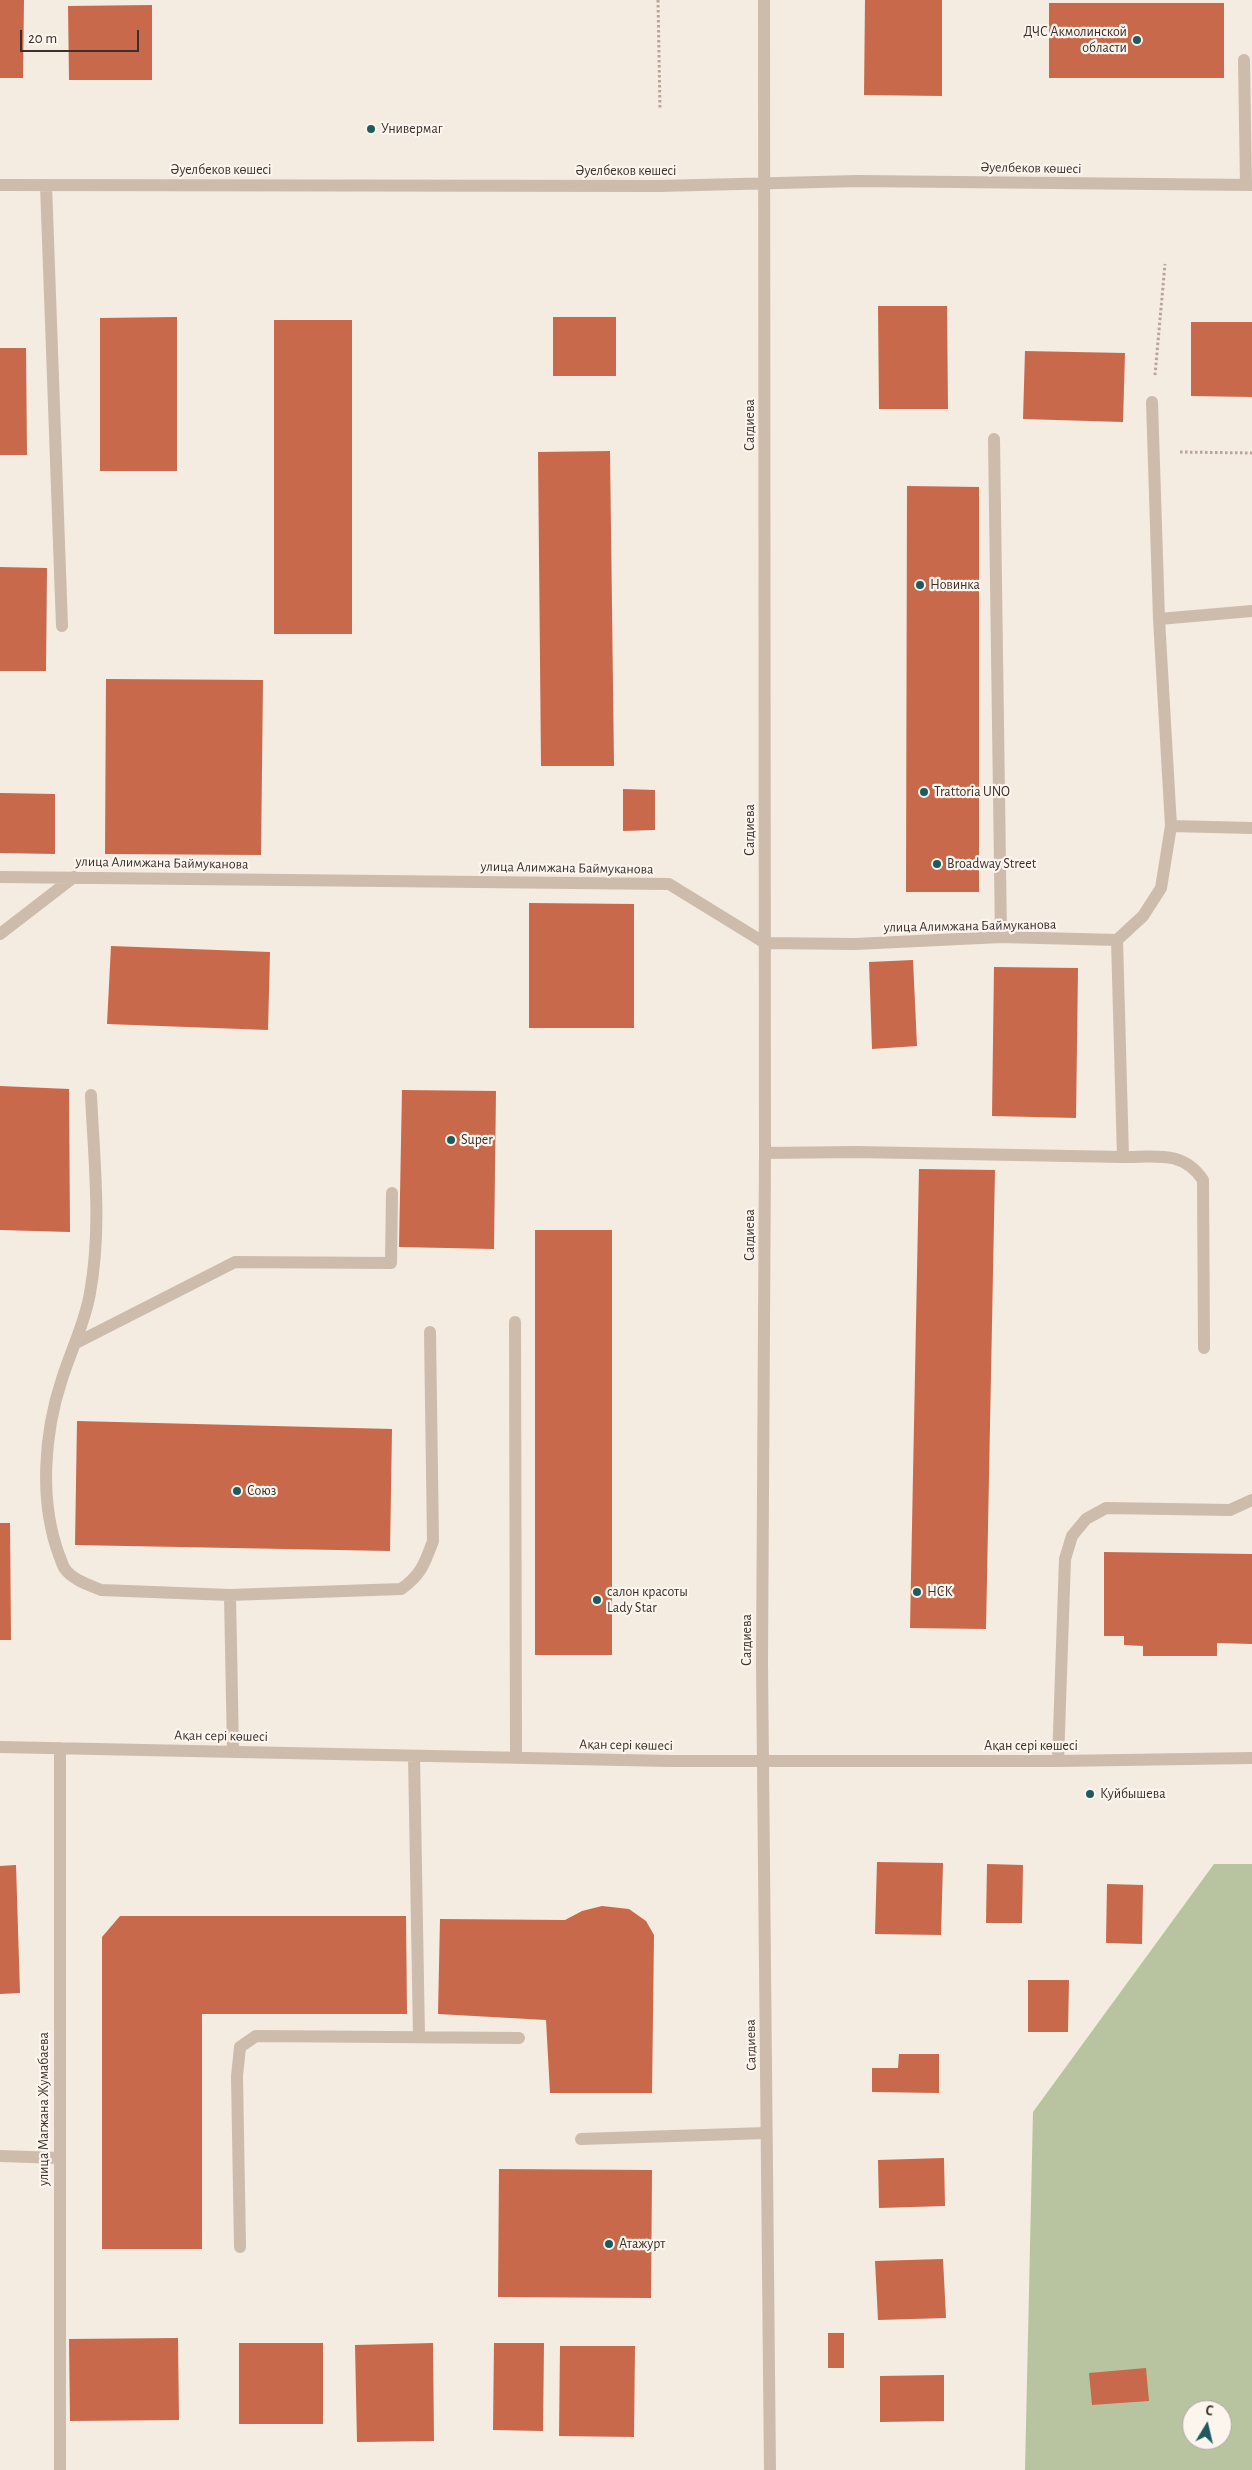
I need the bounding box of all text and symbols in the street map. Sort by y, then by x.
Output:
scale bar [22,20,141,52]
place label: ДЧС Акмолинской области [1023,24,1127,56]
text: 20 m [28,31,57,46]
marker: ДЧС Акмолинской области [1131,34,1143,46]
place label: Универмаг [381,121,442,137]
marker: Универмаг [365,123,377,135]
street label: Әуелбеков көшесі [980,159,1082,177]
street label: Әуелбеков көшесі [171,162,271,178]
street label: Әуелбеков көшесі [576,163,676,179]
street label: Сагдиева [742,399,758,451]
place label: Новинка [930,577,980,593]
marker: Новинка [914,579,926,591]
place label: Trattoria UNO [934,784,1010,800]
marker: Trattoria UNO [918,786,930,798]
street label: Сагдиева [742,804,758,856]
street label: улица Алимжана Баймуканова [75,853,249,873]
place label: Broadway Street [947,856,1036,872]
street label: улица Алимжана Баймуканова [480,858,654,878]
marker: Broadway Street [931,858,943,870]
street label: улица Алимжана Баймуканова [883,916,1057,936]
place label: Super [461,1132,493,1148]
marker: Super [445,1134,457,1146]
street label: Сагдиева [742,1209,758,1261]
place label: Союз [247,1483,276,1499]
marker: Союз [231,1485,243,1497]
place label: салон красоты Lady Star [607,1584,688,1616]
place label: НСК [927,1584,953,1600]
marker: НСК [911,1586,923,1598]
marker: салон красоты Lady Star [591,1594,603,1606]
street label: Сагдиева [739,1614,755,1666]
street label: Ақан сері көшесі [174,1727,268,1745]
street label: Ақан сері көшесі [579,1736,673,1754]
street label: Ақан сері көшесі [984,1738,1078,1754]
place label: Куйбышева [1100,1786,1166,1802]
marker: Куйбышева [1084,1788,1096,1800]
street label: Сагдиева [742,2019,760,2071]
street label: улица Магжана Жумабаева [36,2032,52,2186]
place label: Атажурт [619,2236,665,2252]
marker: Атажурт [603,2238,615,2250]
north arrow [1182,2400,1232,2450]
text: С [1204,2404,1214,2419]

